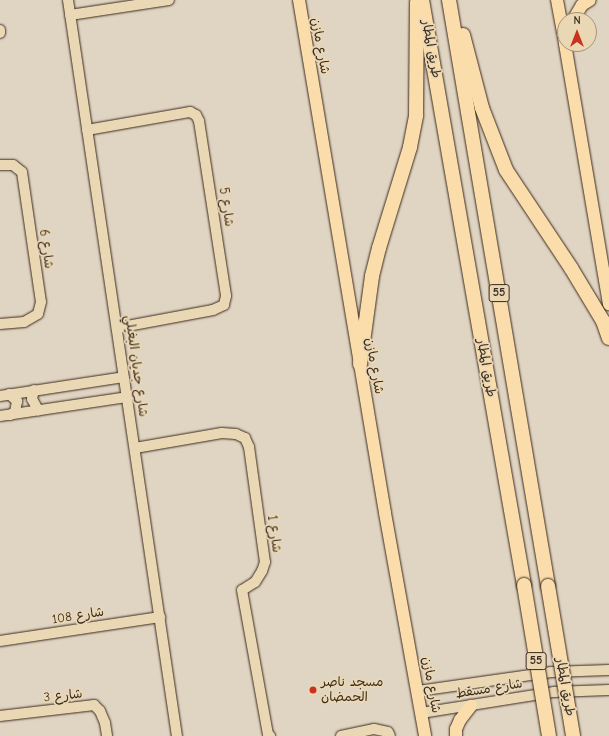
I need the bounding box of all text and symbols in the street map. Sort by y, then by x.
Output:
north arrow [557,12,597,52]
text: N [573,14,581,27]
street label: شارع مازن [307,17,333,75]
street label: طريق المطار [418,19,444,79]
street label: شارع 5 [215,186,237,228]
street label: شارع 6 [36,228,56,270]
road number: 55 [488,283,510,303]
street label: شارع جديان البغيلي [121,314,151,418]
street label: شارع مازن [361,337,387,395]
street label: طريق المطار [473,338,499,398]
street label: شارع 1 [264,514,284,554]
street label: شارع 108 [51,604,105,628]
road number: 55 [525,651,547,671]
street label: شارع مازن [418,656,444,714]
street label: طريق المطار [552,657,578,717]
place label: مسجد ناصر الحمضان [321,675,383,706]
street label: شارع مسقط [454,676,524,702]
marker: مسجد ناصر الحمضان [308,685,318,695]
street label: شارع 3 [43,686,83,706]

